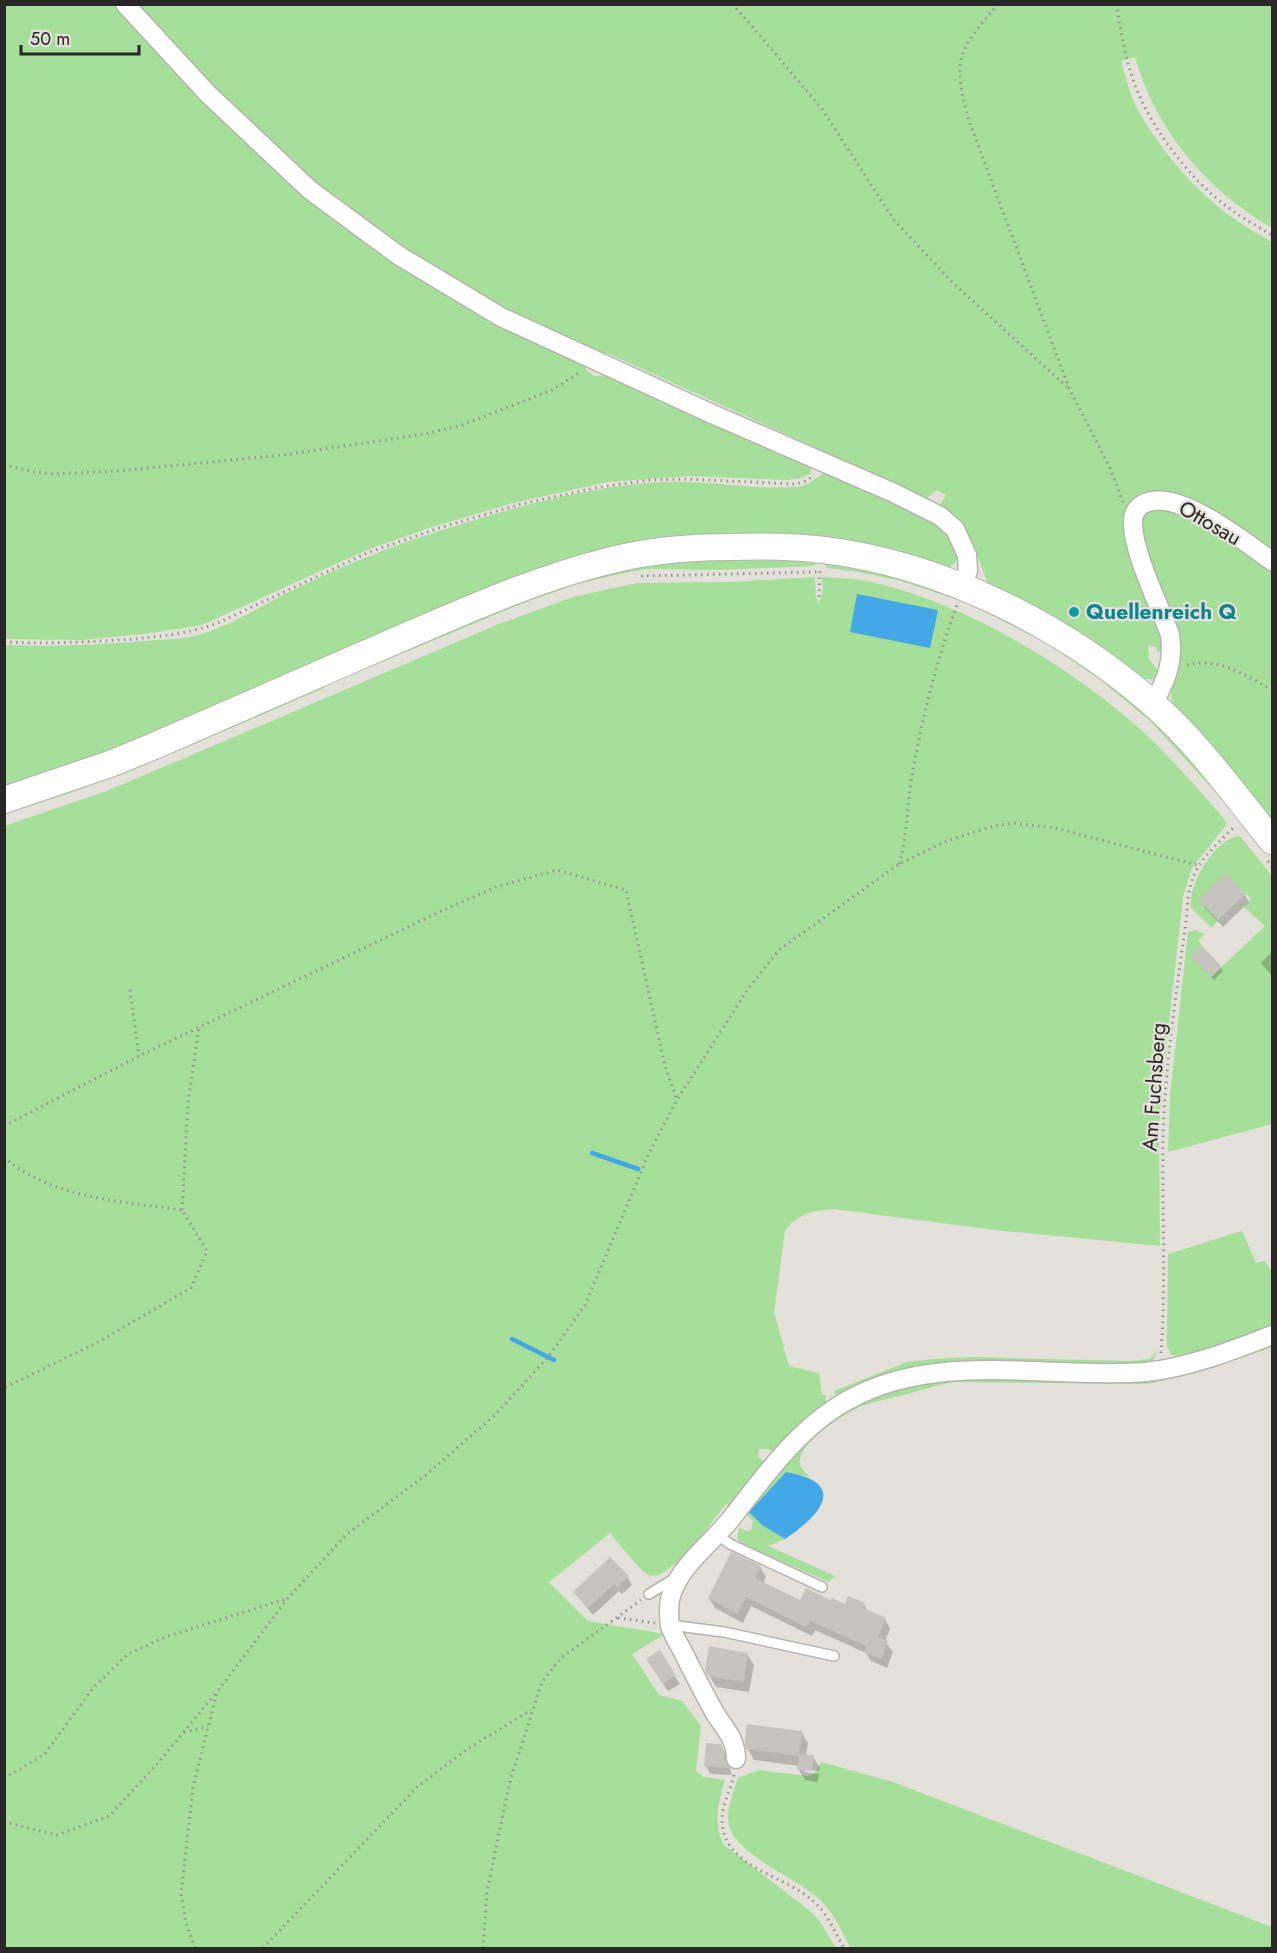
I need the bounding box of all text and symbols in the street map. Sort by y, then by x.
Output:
scale bar [21,18,140,56]
text: 50 m [30,26,70,52]
street label: Ottosau [1173,493,1247,553]
place label: Quellenreich Q [1086,597,1237,627]
marker: Quellenreich Q [1067,605,1081,619]
street label: Am Fuchsberg [1135,1022,1173,1152]

